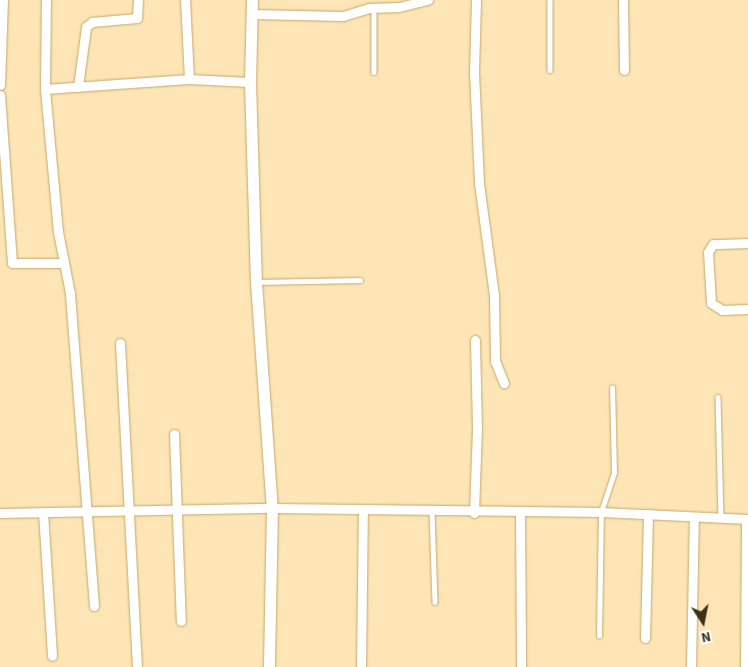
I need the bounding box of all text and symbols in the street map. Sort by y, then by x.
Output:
north arrow [678,597,728,647]
text: N [699,626,712,647]

